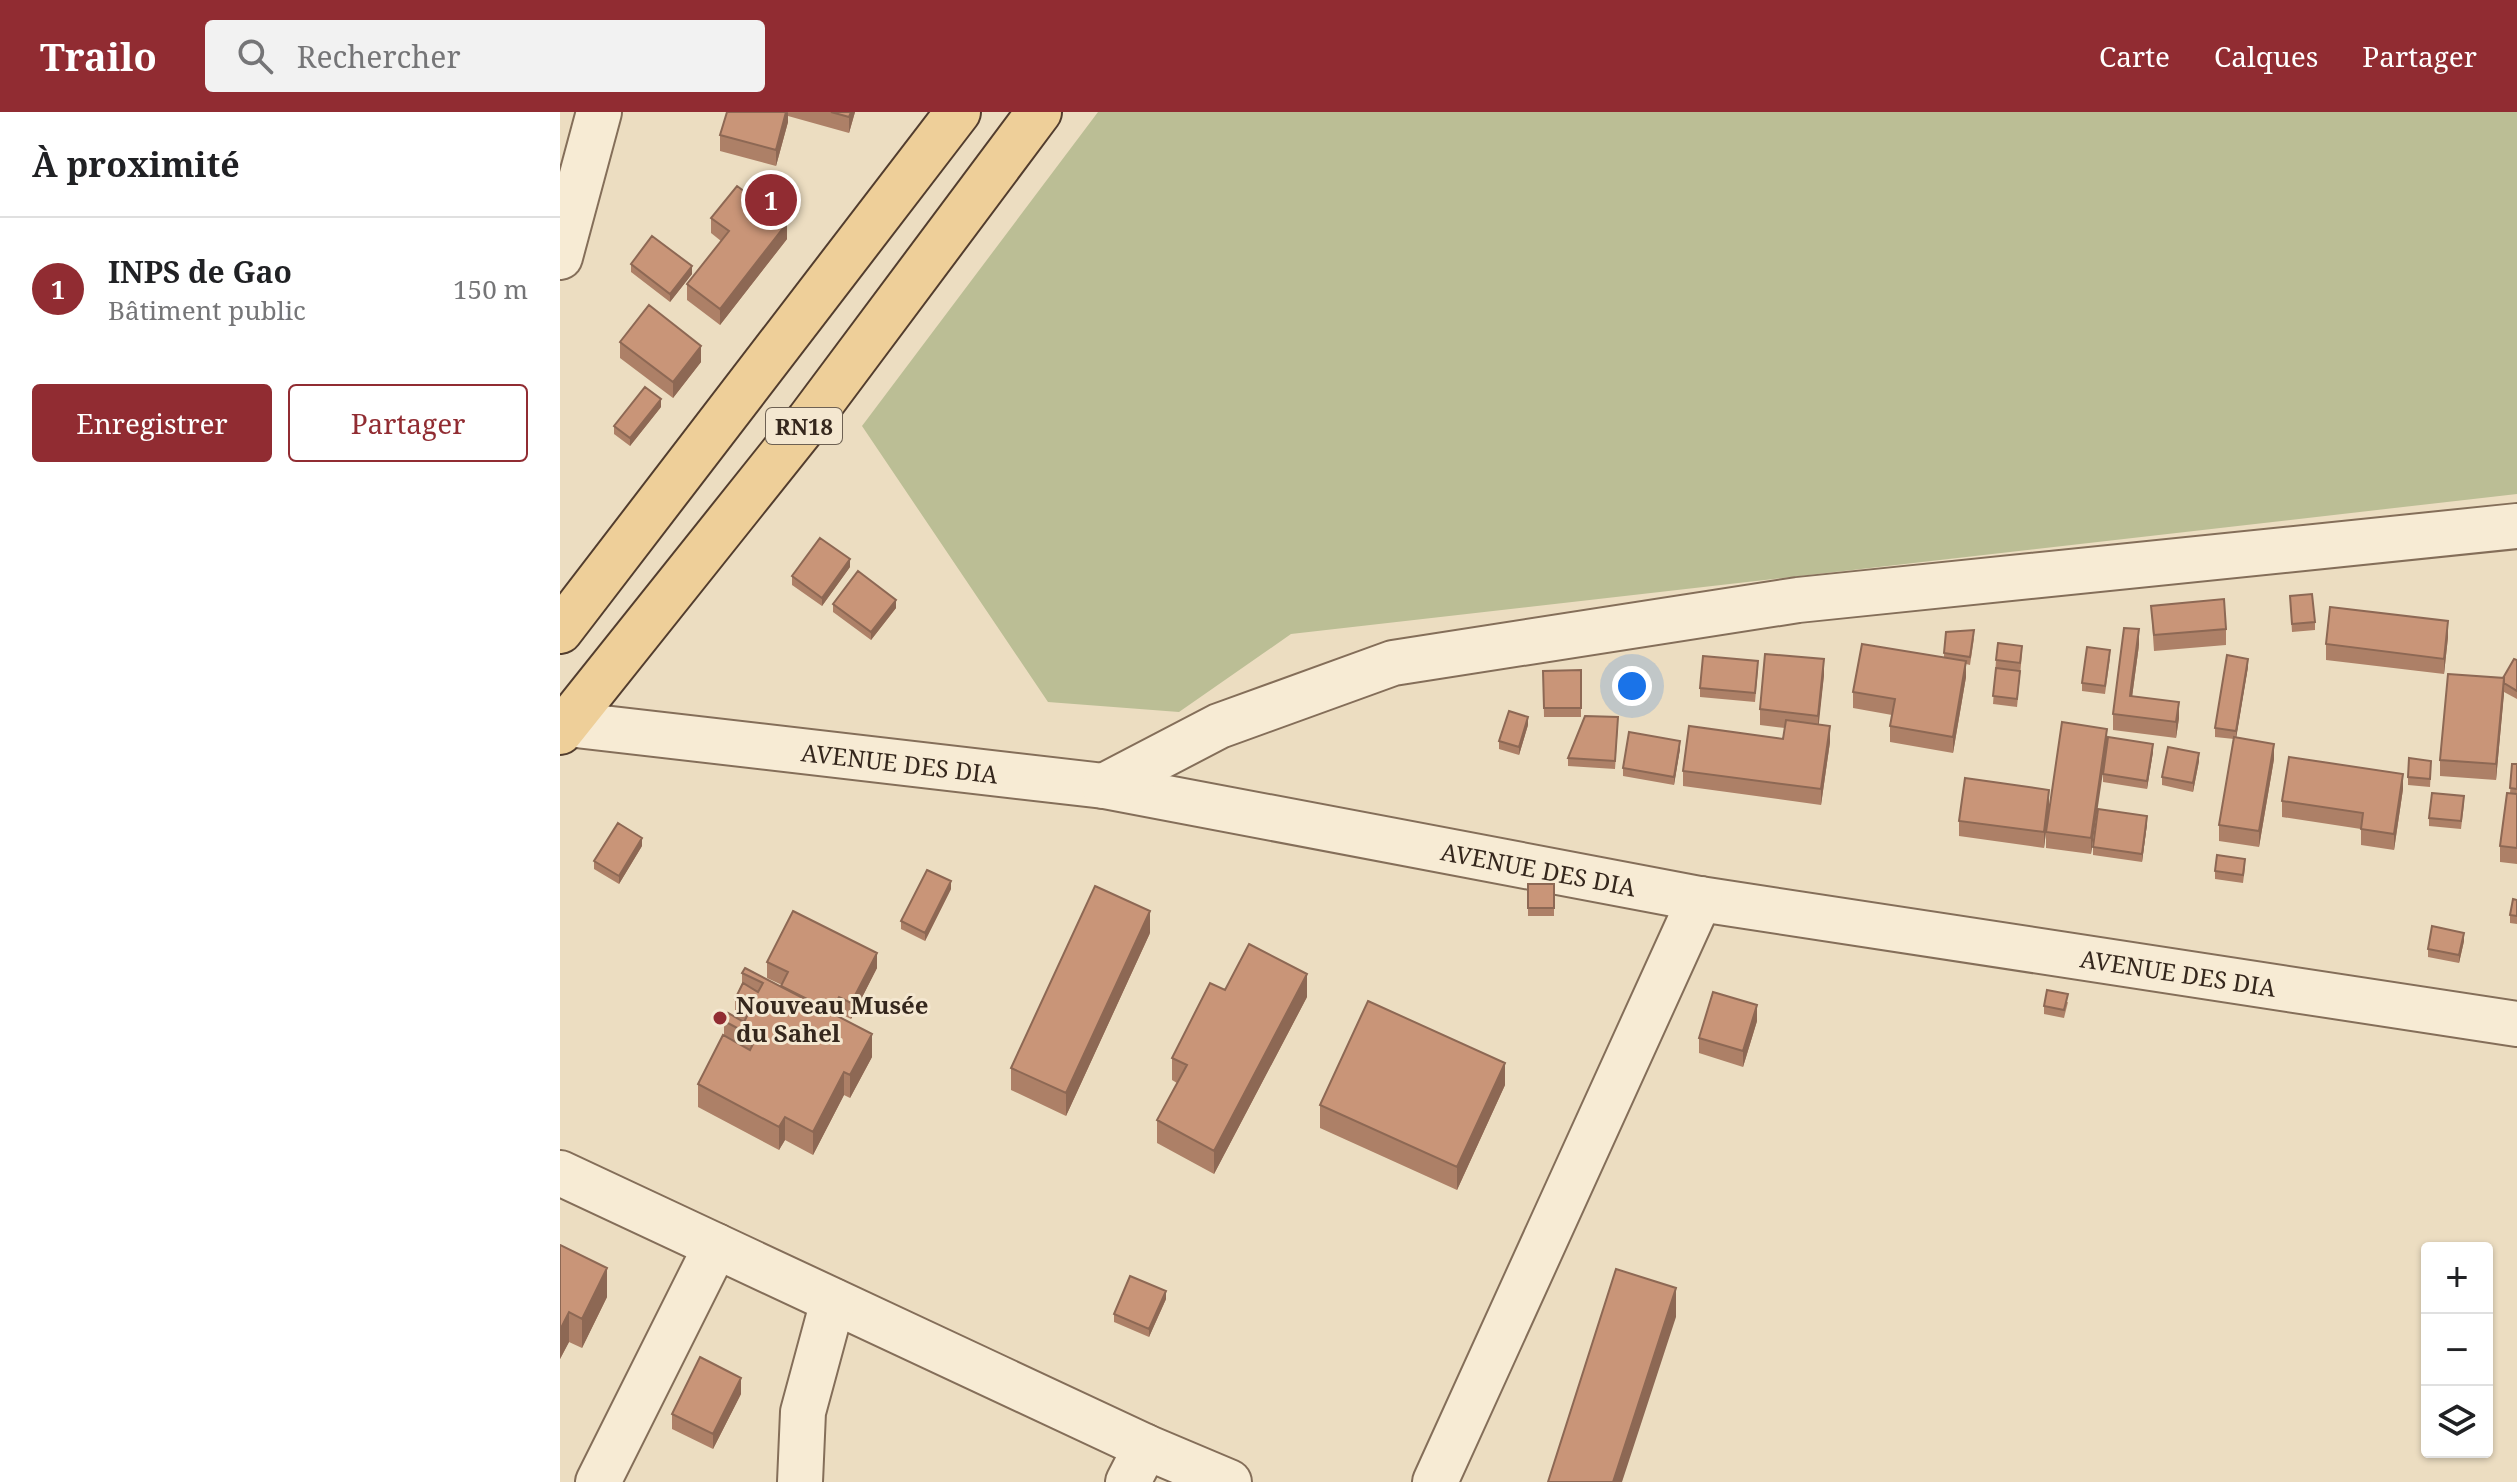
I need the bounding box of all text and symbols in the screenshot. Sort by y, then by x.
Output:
search box [205,20,765,92]
text: Trailo [40,30,157,82]
icon: search [233,34,277,78]
text: Rechercher [297,36,461,77]
text: Carte [2099,37,2170,75]
text: Calques [2214,37,2318,75]
text: Partager [2362,37,2477,75]
text: À proximité [32,141,240,187]
pin: 1 [745,170,797,230]
text: INPS de Gao [108,251,292,292]
text: 1 [51,271,65,307]
text: 150 m [453,271,528,307]
text: Bâtiment public [108,292,306,328]
button: Enregistrer [32,384,272,462]
button: Partager [288,384,528,462]
road number: RN18 [766,408,842,444]
your location [1612,666,1652,706]
street label: AVENUE DES DIA [800,735,1000,790]
street label: AVENUE DES DIA [1438,834,1639,903]
street label: AVENUE DES DIA [2078,941,2279,1003]
place label: Nouveau Musée du Sahel [736,988,928,1049]
marker: Nouveau Musée du Sahel [711,1009,729,1027]
map controls [2421,1242,2493,1458]
button: + [2421,1242,2493,1314]
button: − [2421,1314,2493,1386]
button: layers [2421,1386,2493,1458]

